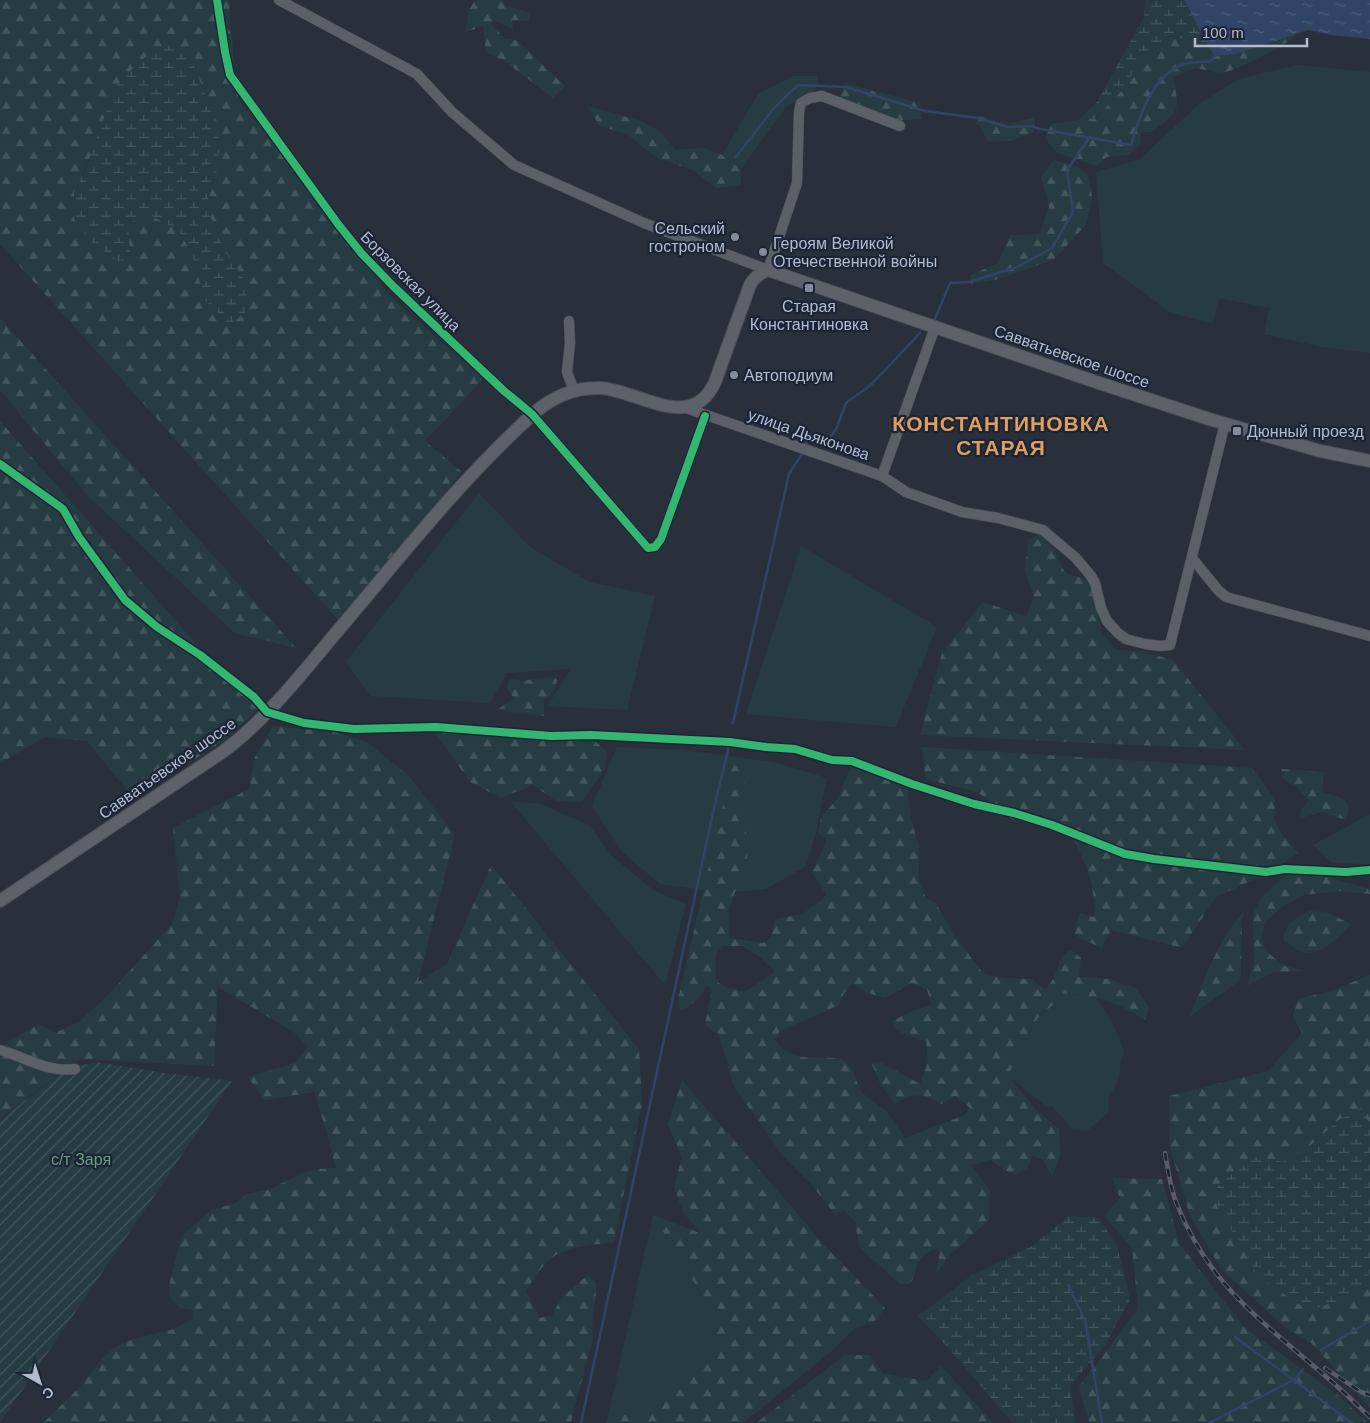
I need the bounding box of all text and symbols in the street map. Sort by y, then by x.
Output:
scale bar [1195,15,1308,47]
text: 100 m [1202,24,1244,41]
place label: Сельский гостроном [649,220,725,255]
street label: Борзовская улица [357,228,464,335]
marker: Сельский гостроном [729,231,741,243]
place label: Героям Великой Отечественной войны [773,235,937,270]
marker: Героям Великой Отечественной войны [757,246,769,258]
marker: Старая Константиновка [803,282,815,294]
place label: Старая Константиновка [750,298,868,333]
street label: Савватьевское шоссе [992,322,1152,391]
place label: Автоподиум [744,367,833,384]
marker: Автоподиум [728,369,740,381]
street label: улица Дьяконова [746,406,872,463]
district label: КОНСТАНТИНОВКА СТАРАЯ [892,412,1110,459]
place label: Дюнный проезд [1247,423,1364,440]
marker: Дюнный проезд [1231,425,1243,437]
street label: Савватьевское шоссе [96,715,239,822]
park label: с/т Заря [51,1151,111,1168]
north arrow [15,1358,65,1408]
text: С [39,1384,57,1403]

